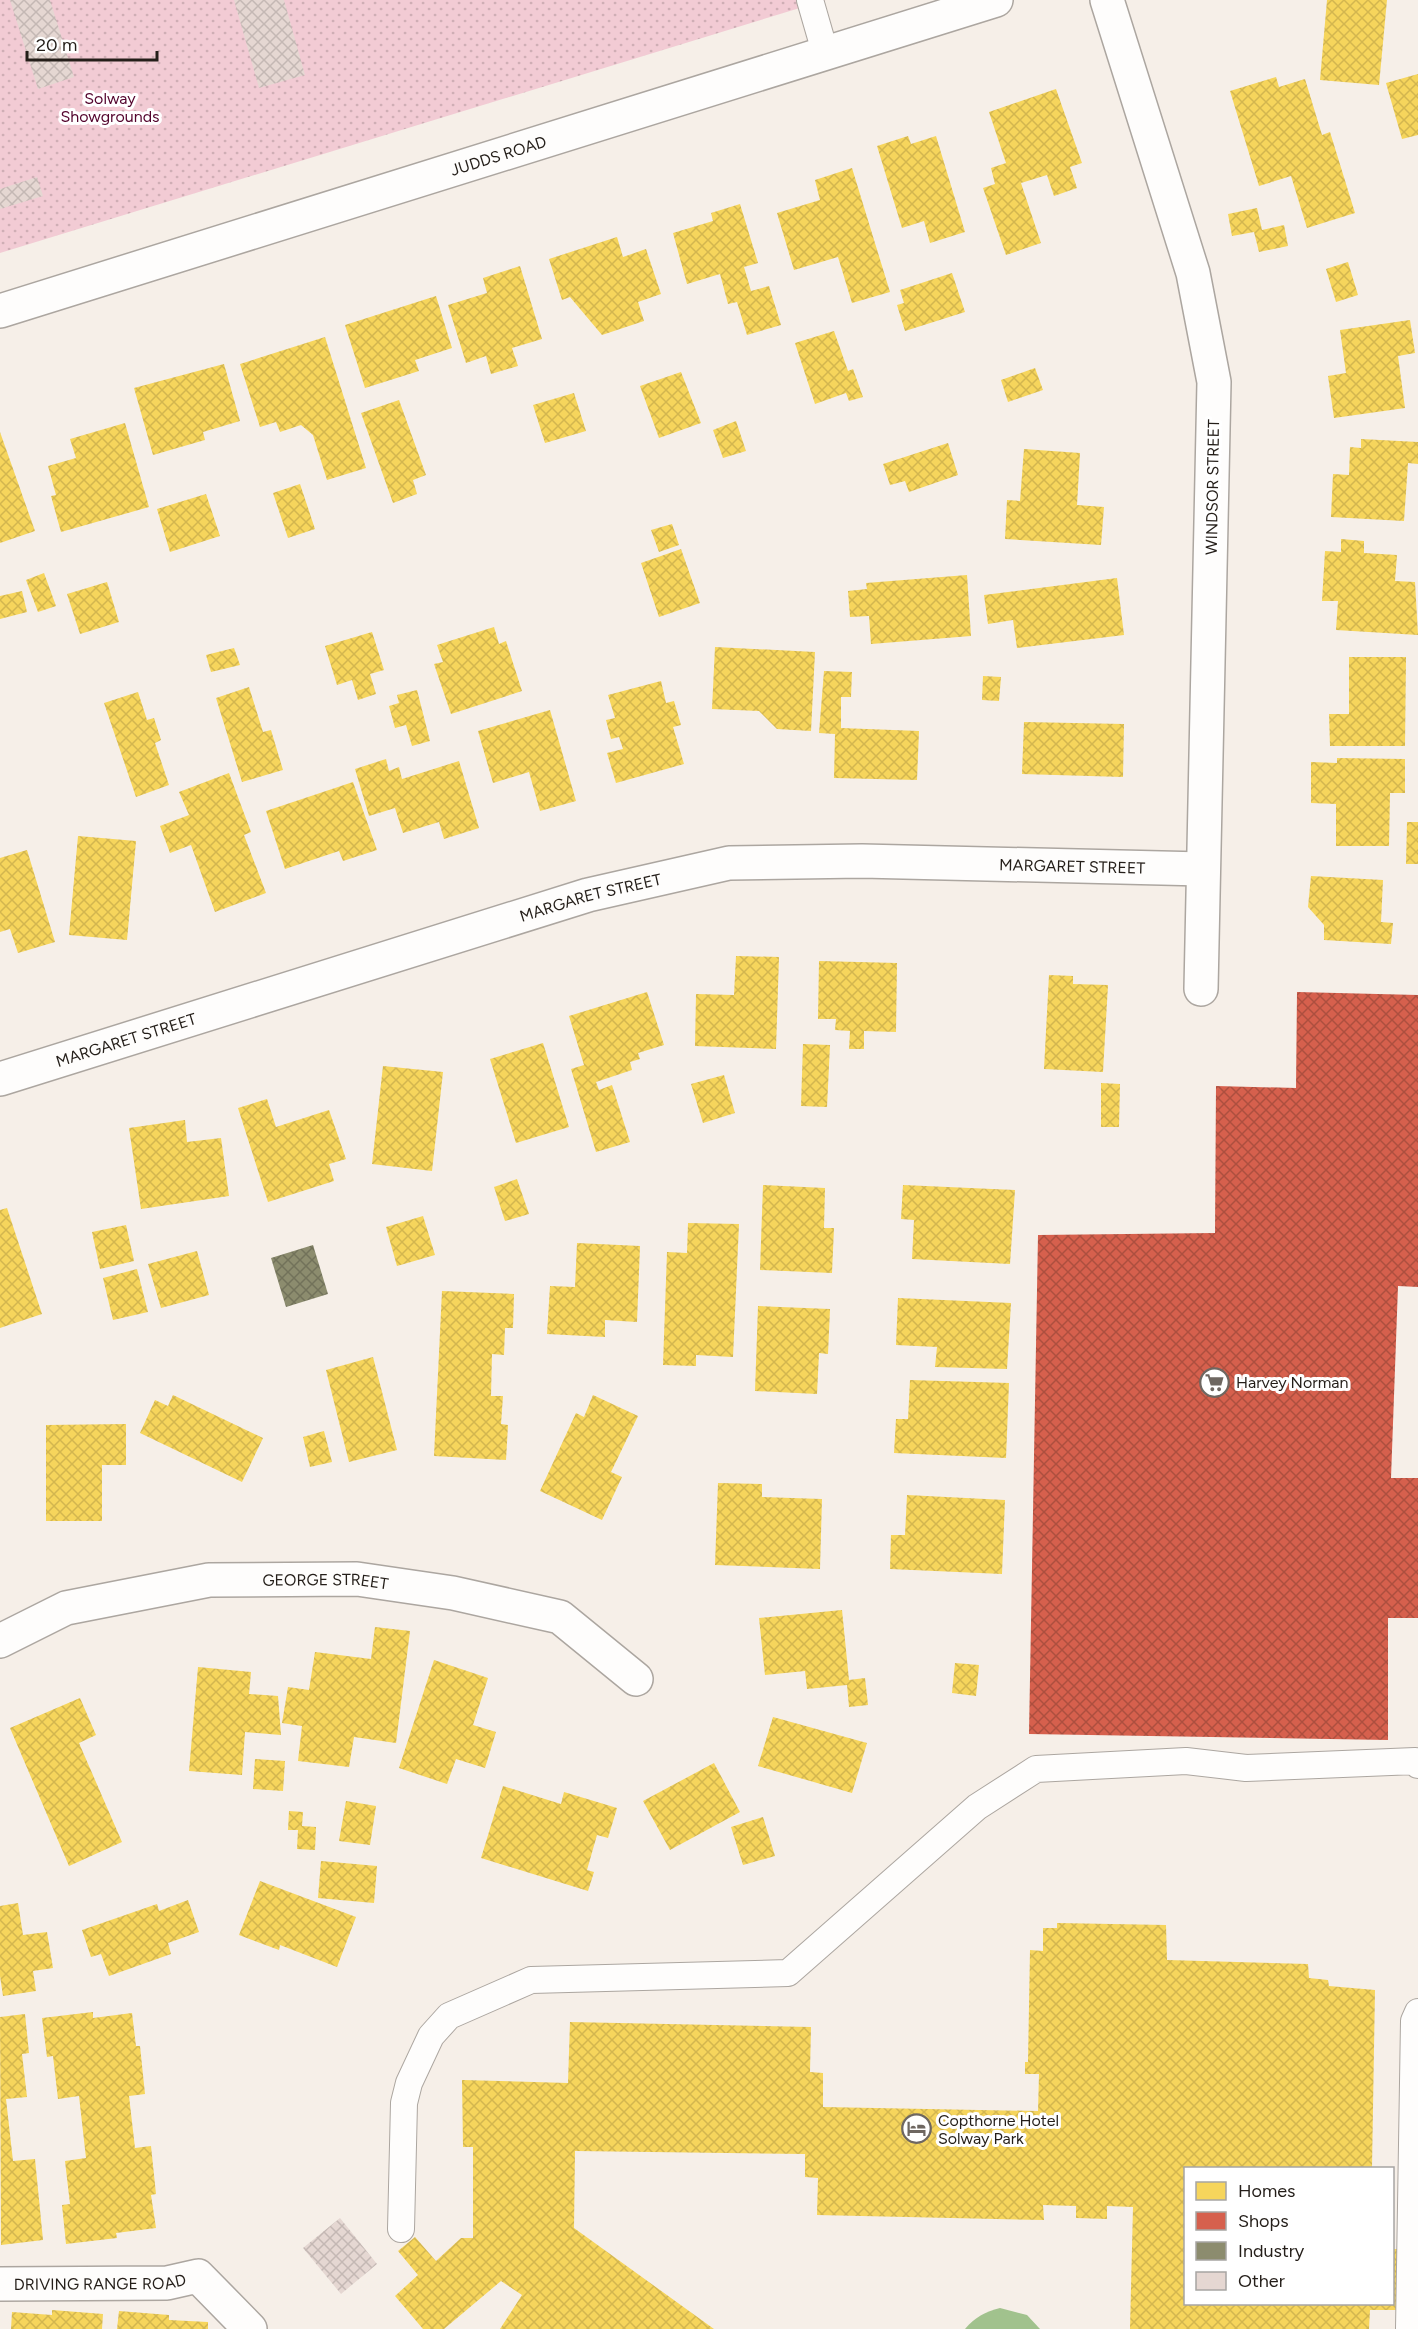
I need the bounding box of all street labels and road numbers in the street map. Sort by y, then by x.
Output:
street label: JUDDS ROAD [448,132,549,180]
street label: WINDSOR STREET [1202,419,1223,555]
street label: MARGARET STREET [999,855,1146,878]
street label: MARGARET STREET [517,870,663,926]
street label: MARGARET STREET [54,1009,199,1071]
street label: GEORGE STREET [262,1570,390,1593]
street label: DRIVING RANGE ROAD [14,2270,188,2294]

